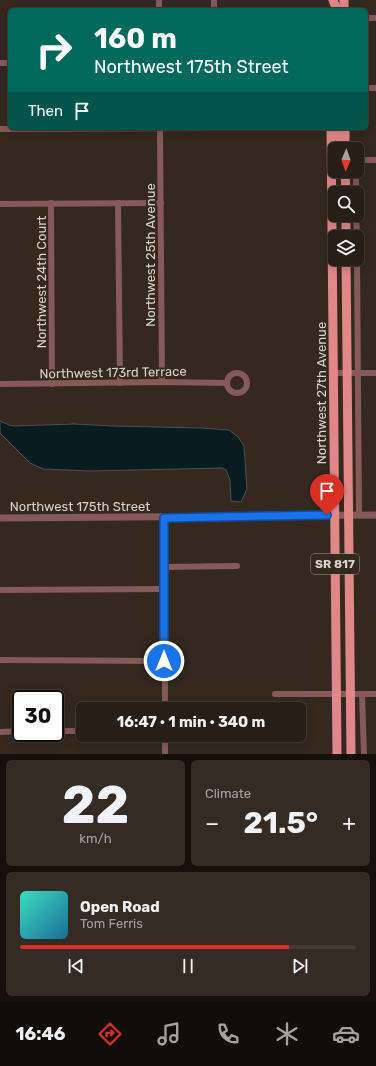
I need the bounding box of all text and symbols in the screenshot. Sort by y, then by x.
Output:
text: 160 m [94,22,177,55]
icon: right [28,24,80,76]
text: Northwest 175th Street [94,56,289,78]
icon: arrive [71,100,93,122]
text: Then [28,102,63,120]
north arrow [328,142,364,178]
map controls [328,142,364,266]
street label: Northwest 25th Avenue [143,183,158,327]
button: search [328,186,364,222]
street label: Northwest 24th Court [34,216,49,348]
button: layers [328,230,364,266]
street label: Northwest 27th Avenue [314,322,329,464]
street label: Northwest 173rd Terrace [39,364,187,381]
pin [310,474,344,515]
icon: arrive [316,480,338,502]
street label: Northwest 175th Street [10,499,150,514]
road number: SR 817 [311,554,359,574]
position arrow [143,640,185,682]
speed limit sign: 30 [12,690,64,742]
text: 16:47 · 1 min · 340 m [117,713,265,731]
text: 22 [62,774,129,836]
text: Climate [205,786,251,801]
text: 21.5° [243,805,318,841]
text: − [205,810,219,837]
text: + [342,810,356,837]
text: km/h [79,831,112,846]
text: Open Road [80,898,160,916]
text: Tom Ferris [80,916,143,931]
icon: previous [65,955,87,977]
icon: pause [177,955,199,977]
icon: next [289,955,311,977]
icon: directions [96,1020,124,1048]
icon: music [155,1020,183,1048]
icon: phone [214,1020,242,1048]
icon: climate [273,1020,301,1048]
icon: car [332,1020,360,1048]
text: 16:46 [16,1023,65,1045]

